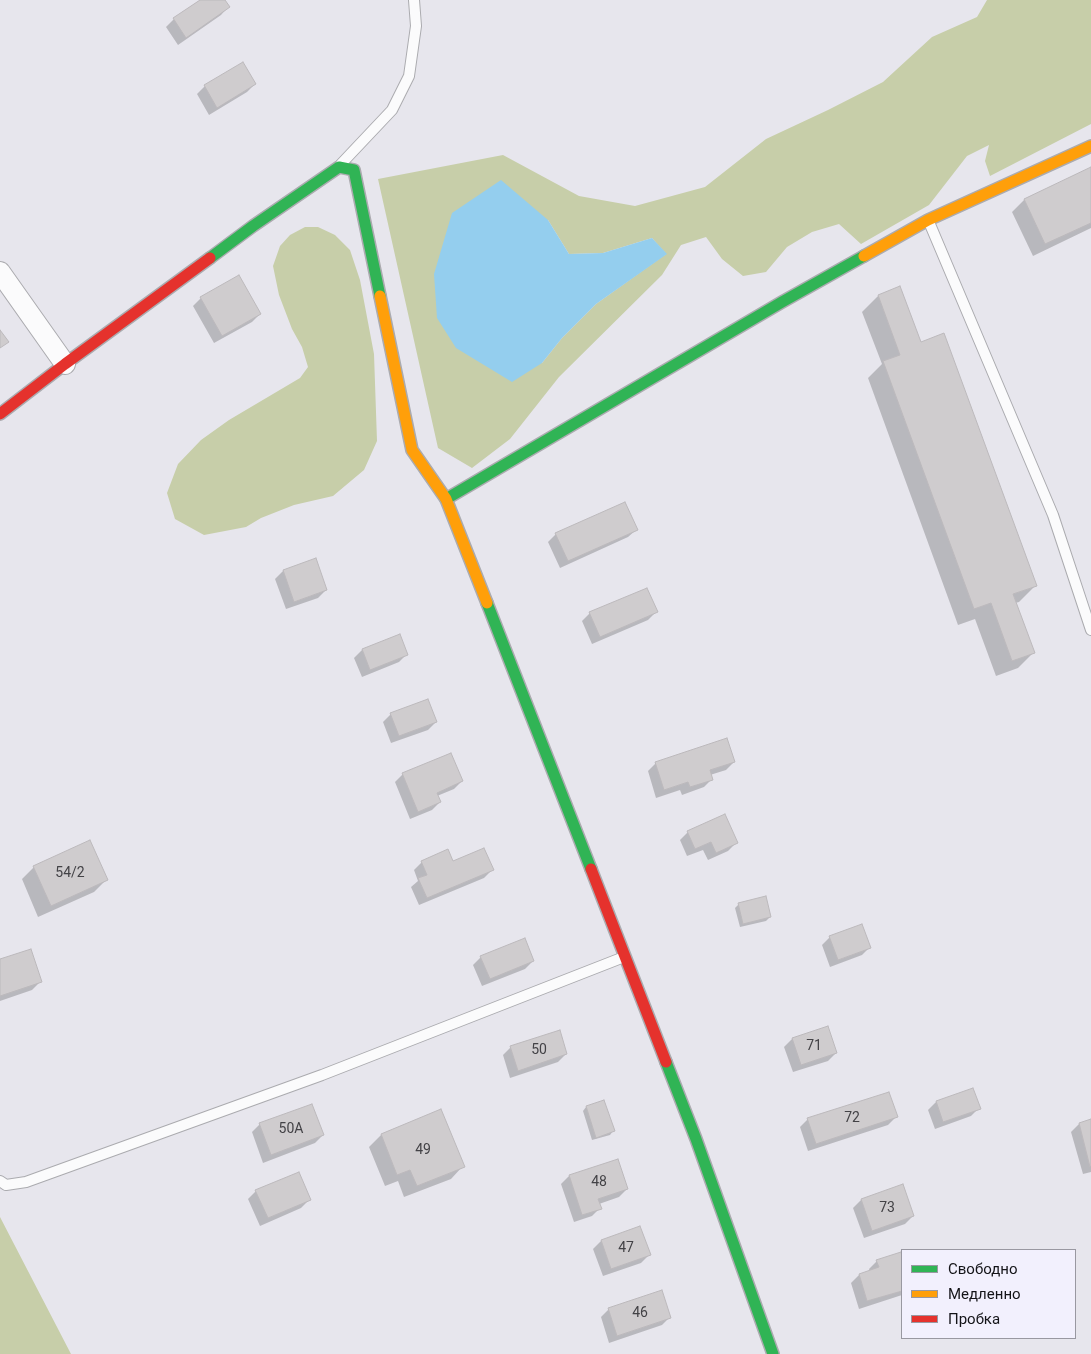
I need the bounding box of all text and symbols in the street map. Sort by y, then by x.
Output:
house number: 54/2 [55,865,85,881]
house number: 71 [806,1038,822,1054]
house number: 50 [531,1042,547,1058]
house number: 72 [844,1110,860,1126]
house number: 50А [279,1121,303,1137]
house number: 49 [415,1142,431,1158]
house number: 48 [591,1174,607,1190]
house number: 73 [879,1200,895,1216]
house number: 47 [618,1240,634,1256]
legend [901,1249,1076,1339]
text: Свободно [948,1260,1017,1278]
text: Медленно [948,1285,1021,1303]
house number: 46 [632,1305,648,1321]
text: Пробка [948,1310,1000,1328]

